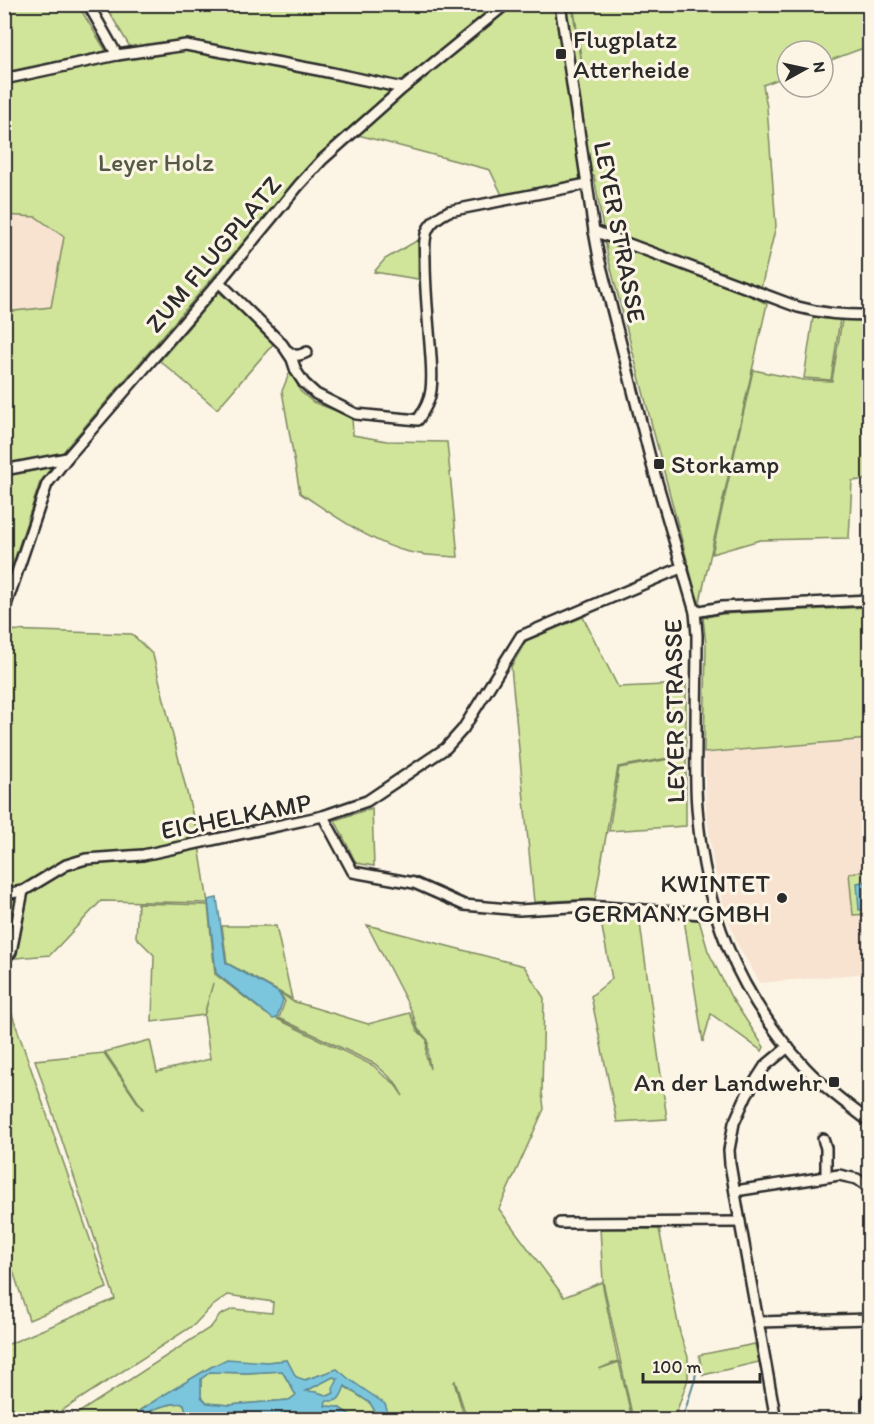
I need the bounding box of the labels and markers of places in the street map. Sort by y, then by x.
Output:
place label: Flugplatz Atterheide [573,23,690,85]
marker: Flugplatz Atterheide [554,47,568,61]
place label: Storkamp [671,448,779,480]
marker: Storkamp [652,457,666,471]
place label: KWINTET GERMANY GMBH [574,867,770,929]
marker: KWINTET GERMANY GMBH [775,891,789,905]
place label: An der Landwehr [634,1066,822,1098]
marker: An der Landwehr [827,1075,841,1089]

